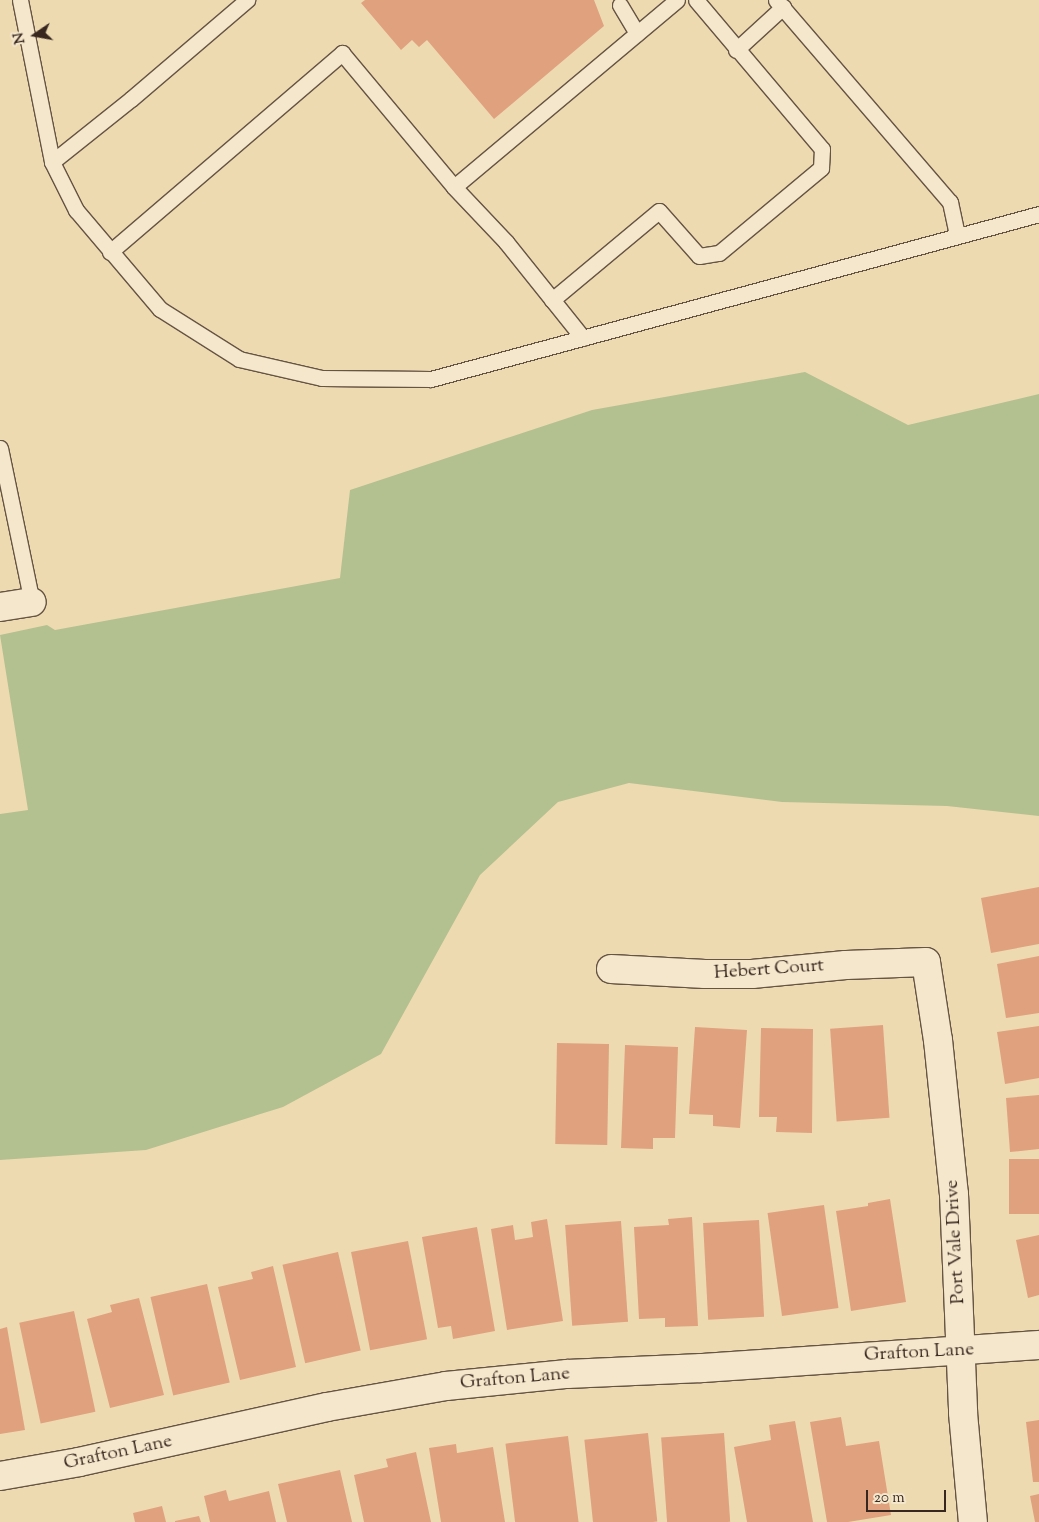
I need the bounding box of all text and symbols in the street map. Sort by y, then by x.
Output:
north arrow [10,10,60,60]
text: N [9,31,31,46]
street label: Hebert Court [713,955,825,985]
street label: Port Vale Drive [941,1179,971,1305]
street label: Grafton Lane [863,1339,975,1367]
street label: Grafton Lane [459,1363,571,1395]
street label: Grafton Lane [62,1430,174,1476]
scale bar [869,1480,949,1512]
text: 20 m [874,1488,905,1509]

